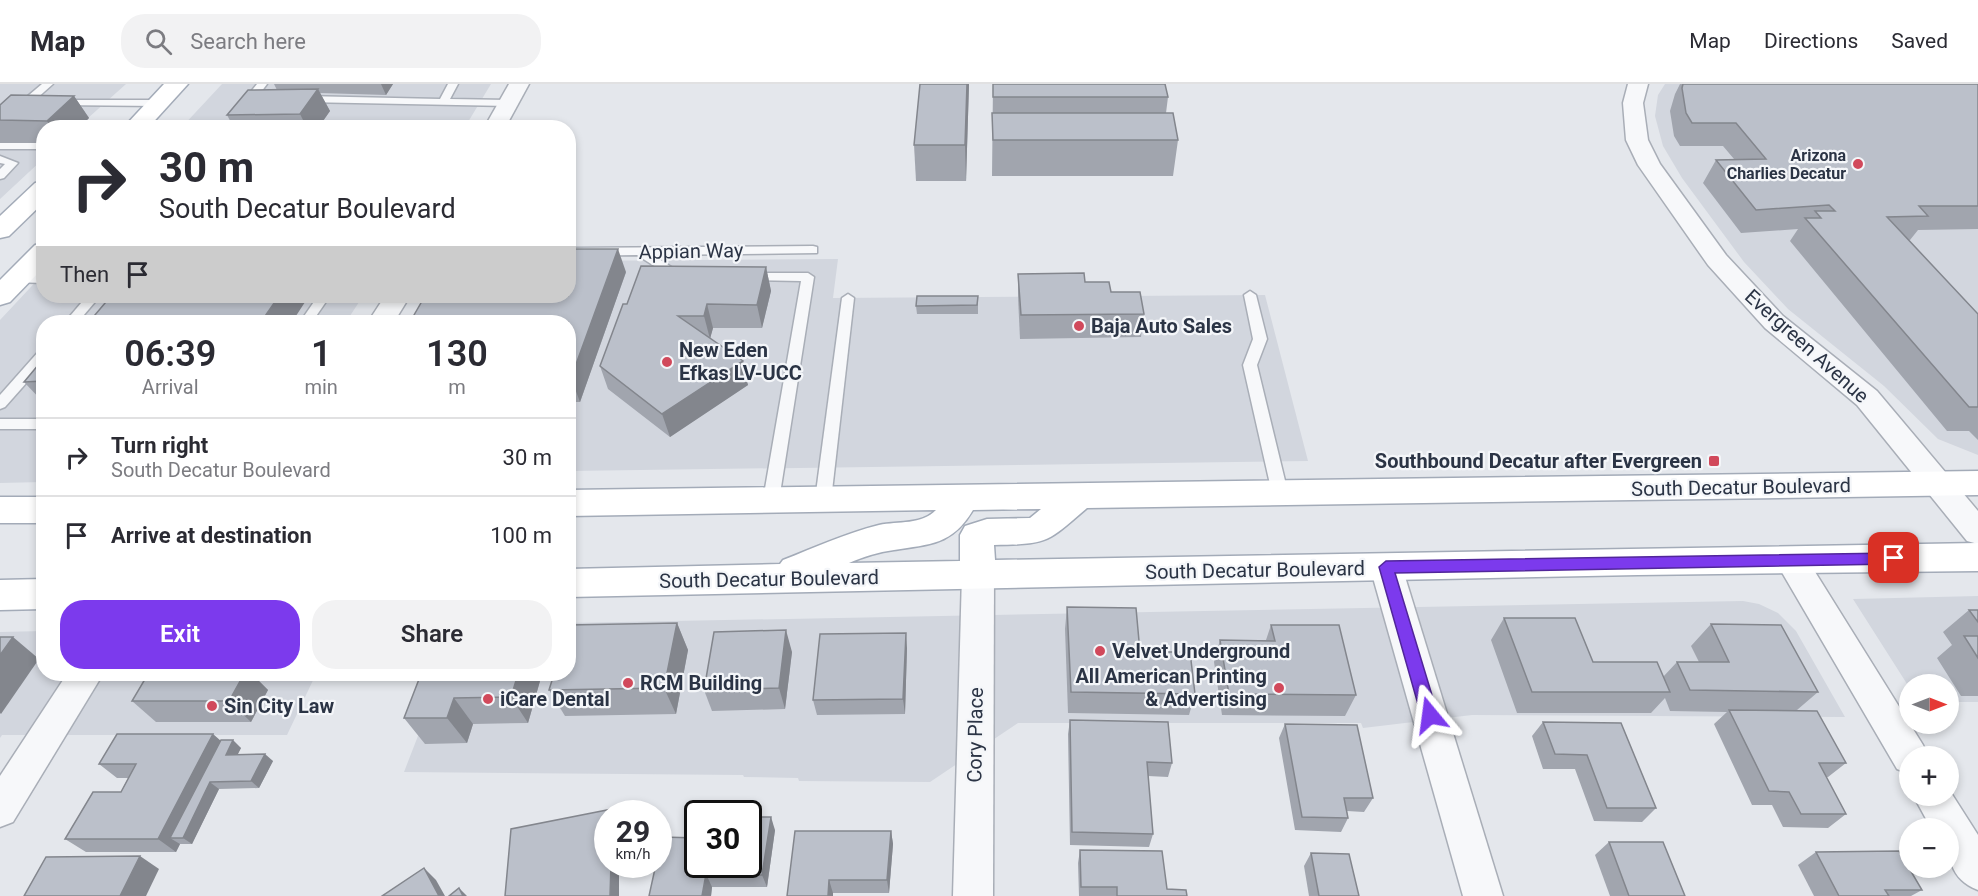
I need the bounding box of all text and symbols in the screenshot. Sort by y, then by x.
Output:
search box [121,14,541,68]
text: Map [30,25,85,58]
icon: search [142,25,175,58]
text: Search here [190,29,306,54]
text: Map [1689,29,1731,53]
text: Directions [1764,29,1858,53]
text: Saved [1891,29,1948,53]
text: 30 m [159,143,254,192]
icon: right [60,144,138,222]
place label: Arizona Charlies Decatur [1727,146,1846,183]
marker: Arizona Charlies Decatur [1851,157,1865,171]
text: South Decatur Boulevard [159,193,456,225]
street label: Appian Way [638,238,744,264]
icon: arrive [121,258,154,291]
text: Then [60,262,109,287]
street label: Evergreen Avenue [1740,284,1874,408]
place label: Baja Auto Sales [1091,314,1232,338]
marker: Baja Auto Sales [1072,319,1086,333]
text: 06:39 [124,333,216,375]
text: 1 [311,333,331,375]
text: 130 [426,333,488,375]
place label: New Eden Efkas LV-UCC [679,338,802,385]
marker: New Eden Efkas LV-UCC [660,355,674,369]
text: Arrival [142,375,199,399]
text: min [304,375,338,399]
text: m [448,375,466,399]
text: Turn right [111,433,208,458]
icon: right [60,441,93,474]
text: 30 m [503,445,552,470]
place label: Southbound Decatur after Evergreen [1375,449,1702,473]
marker: Southbound Decatur after Evergreen [1707,454,1721,468]
text: South Decatur Boulevard [111,458,331,482]
street label: South Decatur Boulevard [1631,473,1851,501]
icon: arrive [60,519,93,552]
text: Arrive at destination [111,523,312,548]
text: 100 m [490,523,552,548]
pin [1868,532,1919,583]
icon: arrive [1877,541,1910,574]
street label: South Decatur Boulevard [1145,556,1365,584]
street label: South Decatur Boulevard [659,565,879,593]
button: Exit [60,600,300,669]
button: Share [312,600,552,669]
place label: Velvet Underground [1112,639,1290,663]
marker: Velvet Underground [1093,644,1107,658]
place label: All American Printing & Advertising [1075,664,1267,711]
place label: RCM Building [640,671,762,695]
north arrow [1899,674,1959,734]
map controls [1899,674,1959,878]
marker: RCM Building [621,676,635,690]
marker: All American Printing & Advertising [1272,681,1286,695]
position arrow [1398,683,1462,747]
place label: iCare Dental [500,687,610,711]
street label: Cory Place [962,687,988,783]
marker: iCare Dental [481,692,495,706]
place label: Sin City Law [224,694,334,718]
marker: Sin City Law [205,699,219,713]
button: + [1899,746,1959,806]
speed limit sign: 30 [684,800,762,878]
text: 29 [616,814,650,849]
button: − [1899,818,1959,878]
text: km/h [615,845,651,863]

